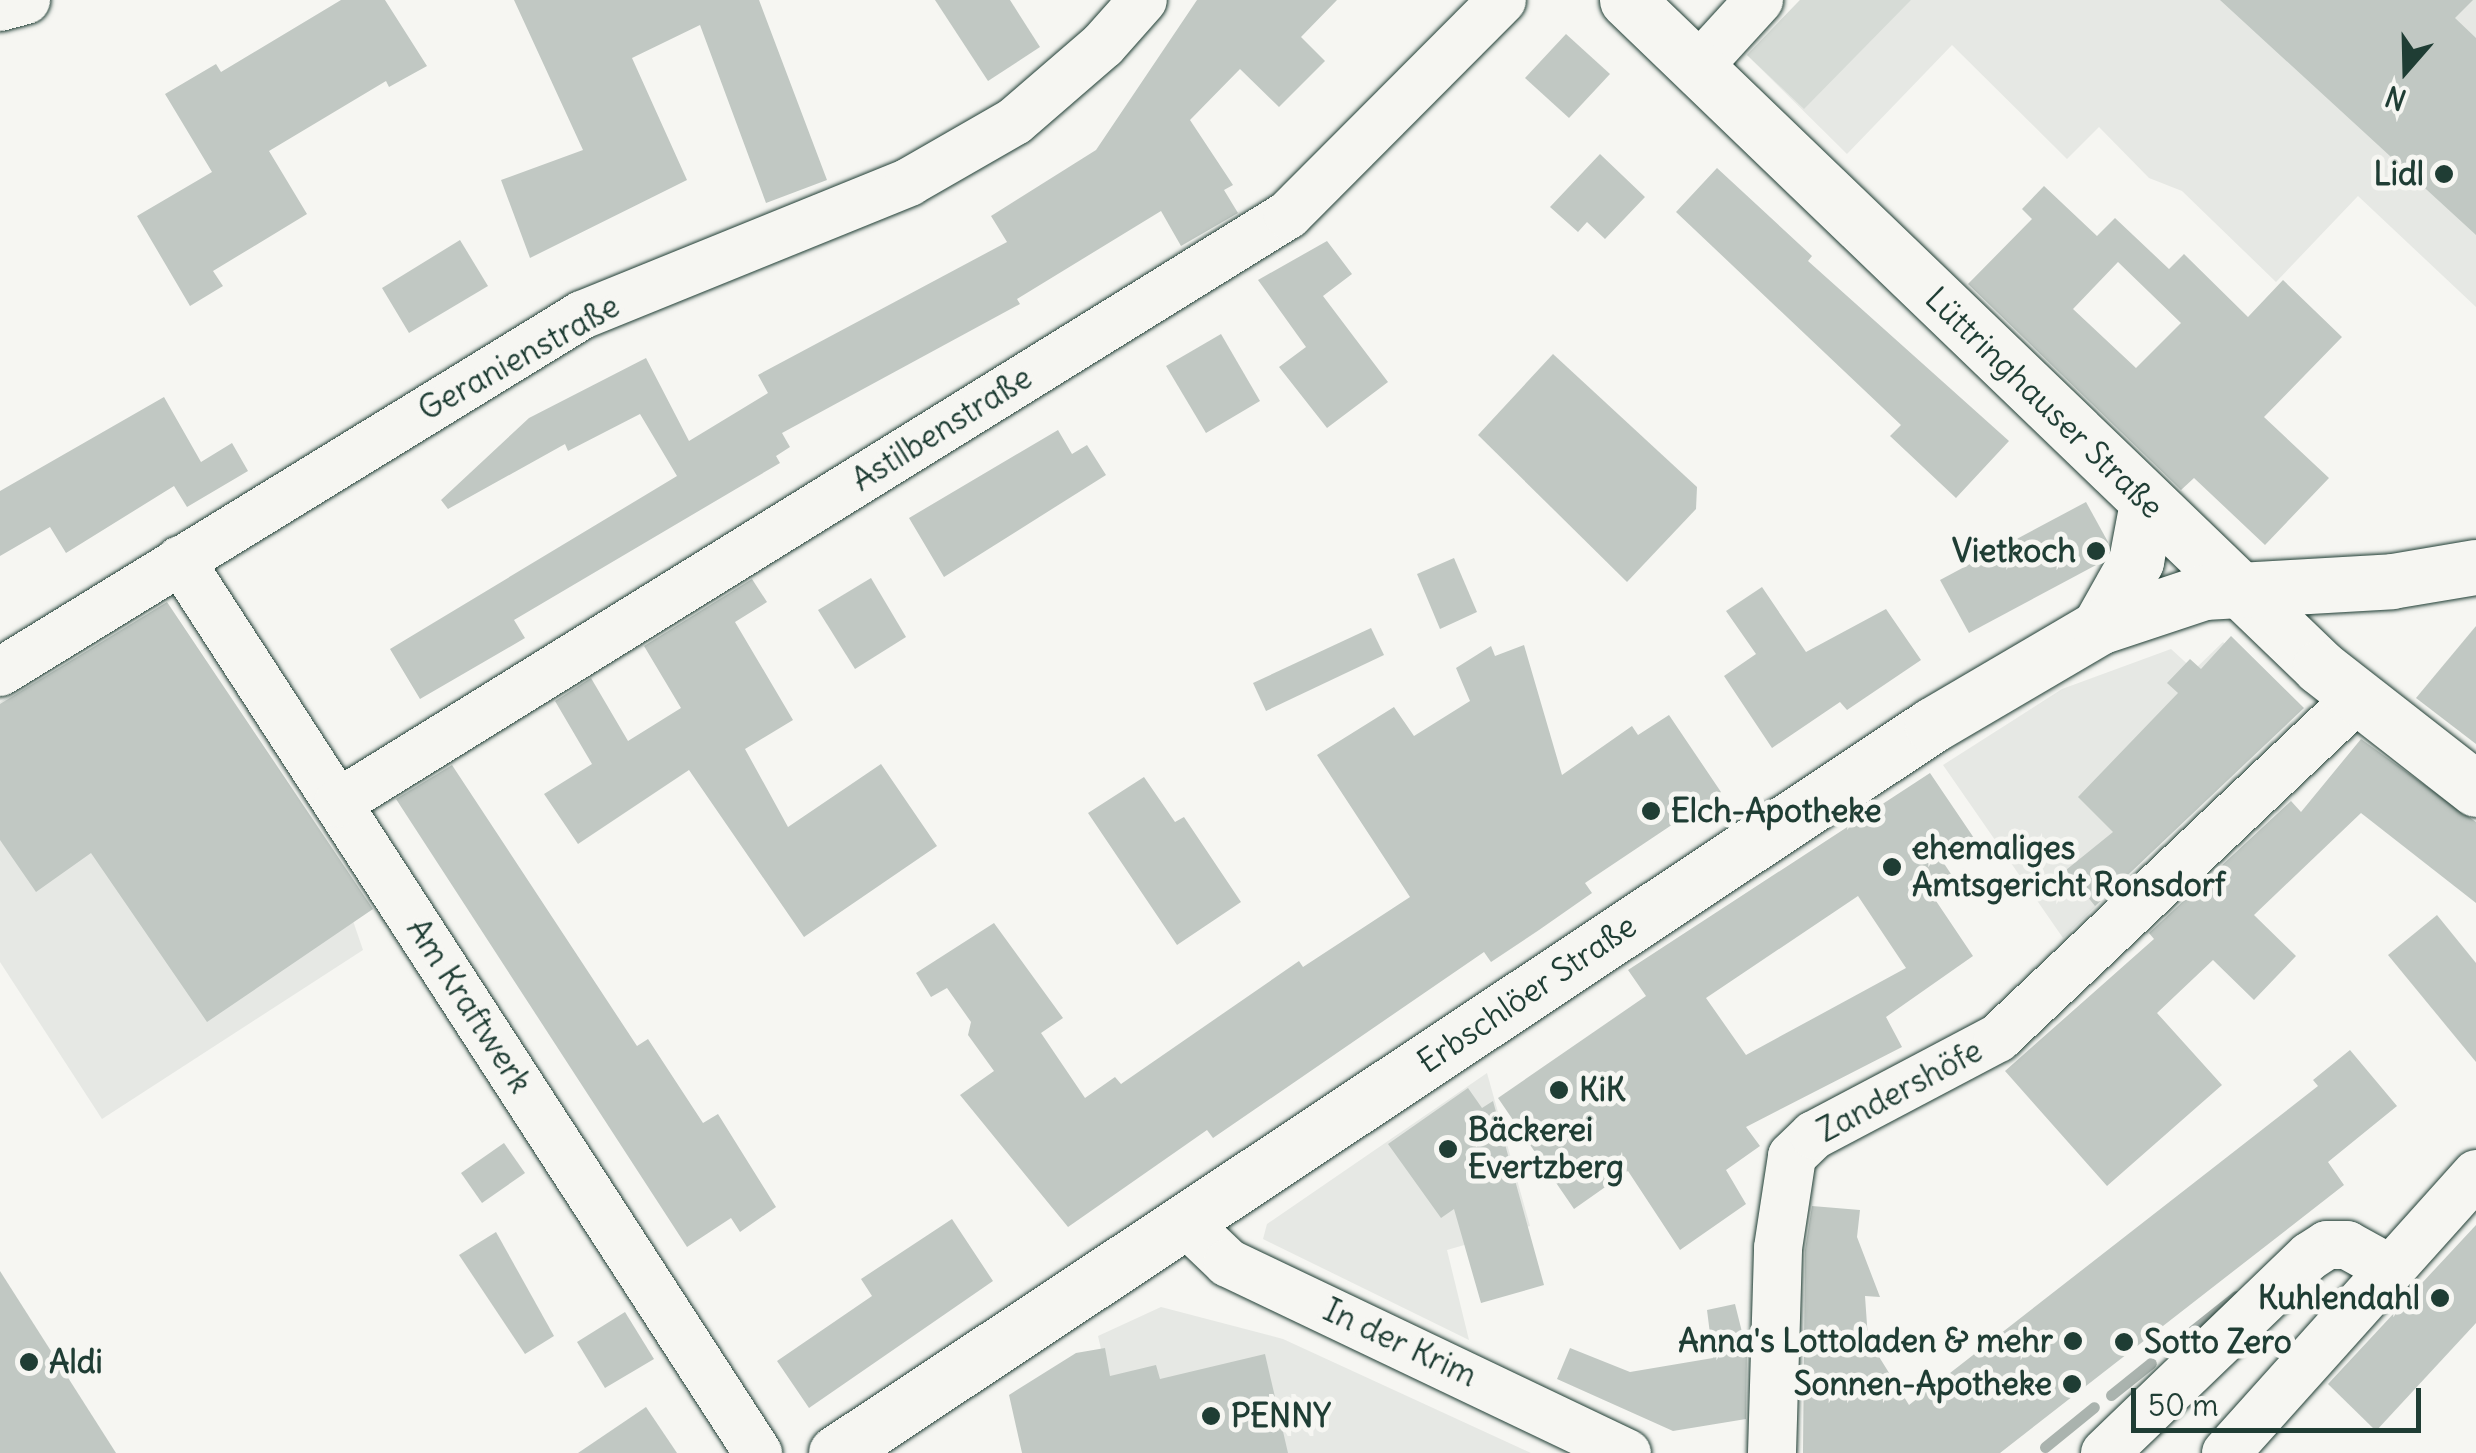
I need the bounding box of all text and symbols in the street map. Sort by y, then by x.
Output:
north arrow [2356,20,2456,120]
text: N [2380,78,2411,118]
place label: Lidl [2373,155,2424,193]
marker: Lidl [2433,163,2455,185]
street label: Lüttringhauser Straße [1917,280,2171,526]
street label: Geranienstraße [412,287,626,429]
street label: Astilbenstraße [845,358,1039,500]
place label: Vietkoch [1952,532,2076,570]
marker: Vietkoch [2085,540,2107,562]
place label: Elch-Apotheke [1671,792,1881,830]
marker: Elch-Apotheke [1640,800,1662,822]
place label: ehemaliges Amtsgericht Ronsdorf [1912,830,2225,905]
marker: ehemaliges Amtsgericht Ronsdorf [1881,856,1903,878]
street label: Erbschlöer Straße [1410,907,1644,1081]
street label: Am Kraftwerk [398,912,540,1100]
street label: Zandershöfe [1811,1032,1989,1150]
place label: KiK [1579,1071,1626,1109]
marker: KiK [1548,1079,1570,1101]
place label: Bäckerei Evertzberg [1468,1112,1624,1187]
marker: Bäckerei Evertzberg [1437,1138,1459,1160]
place label: Kuhlendahl [2258,1279,2420,1317]
marker: Kuhlendahl [2429,1287,2451,1309]
street label: In der Krim [1317,1291,1483,1395]
place label: Anna's Lottoladen & mehr [1678,1322,2053,1360]
place label: Sotto Zero [2144,1323,2292,1361]
marker: Anna's Lottoladen & mehr [2062,1330,2084,1352]
marker: Sotto Zero [2113,1331,2135,1353]
place label: Aldi [49,1343,103,1381]
marker: Aldi [18,1351,40,1373]
place label: Sonnen-Apotheke [1794,1365,2052,1403]
scale bar [2136,1368,2426,1430]
marker: Sonnen-Apotheke [2061,1373,2083,1395]
text: 50 m [2148,1386,2218,1424]
place label: PENNY [1231,1397,1331,1435]
marker: PENNY [1200,1405,1222,1427]

